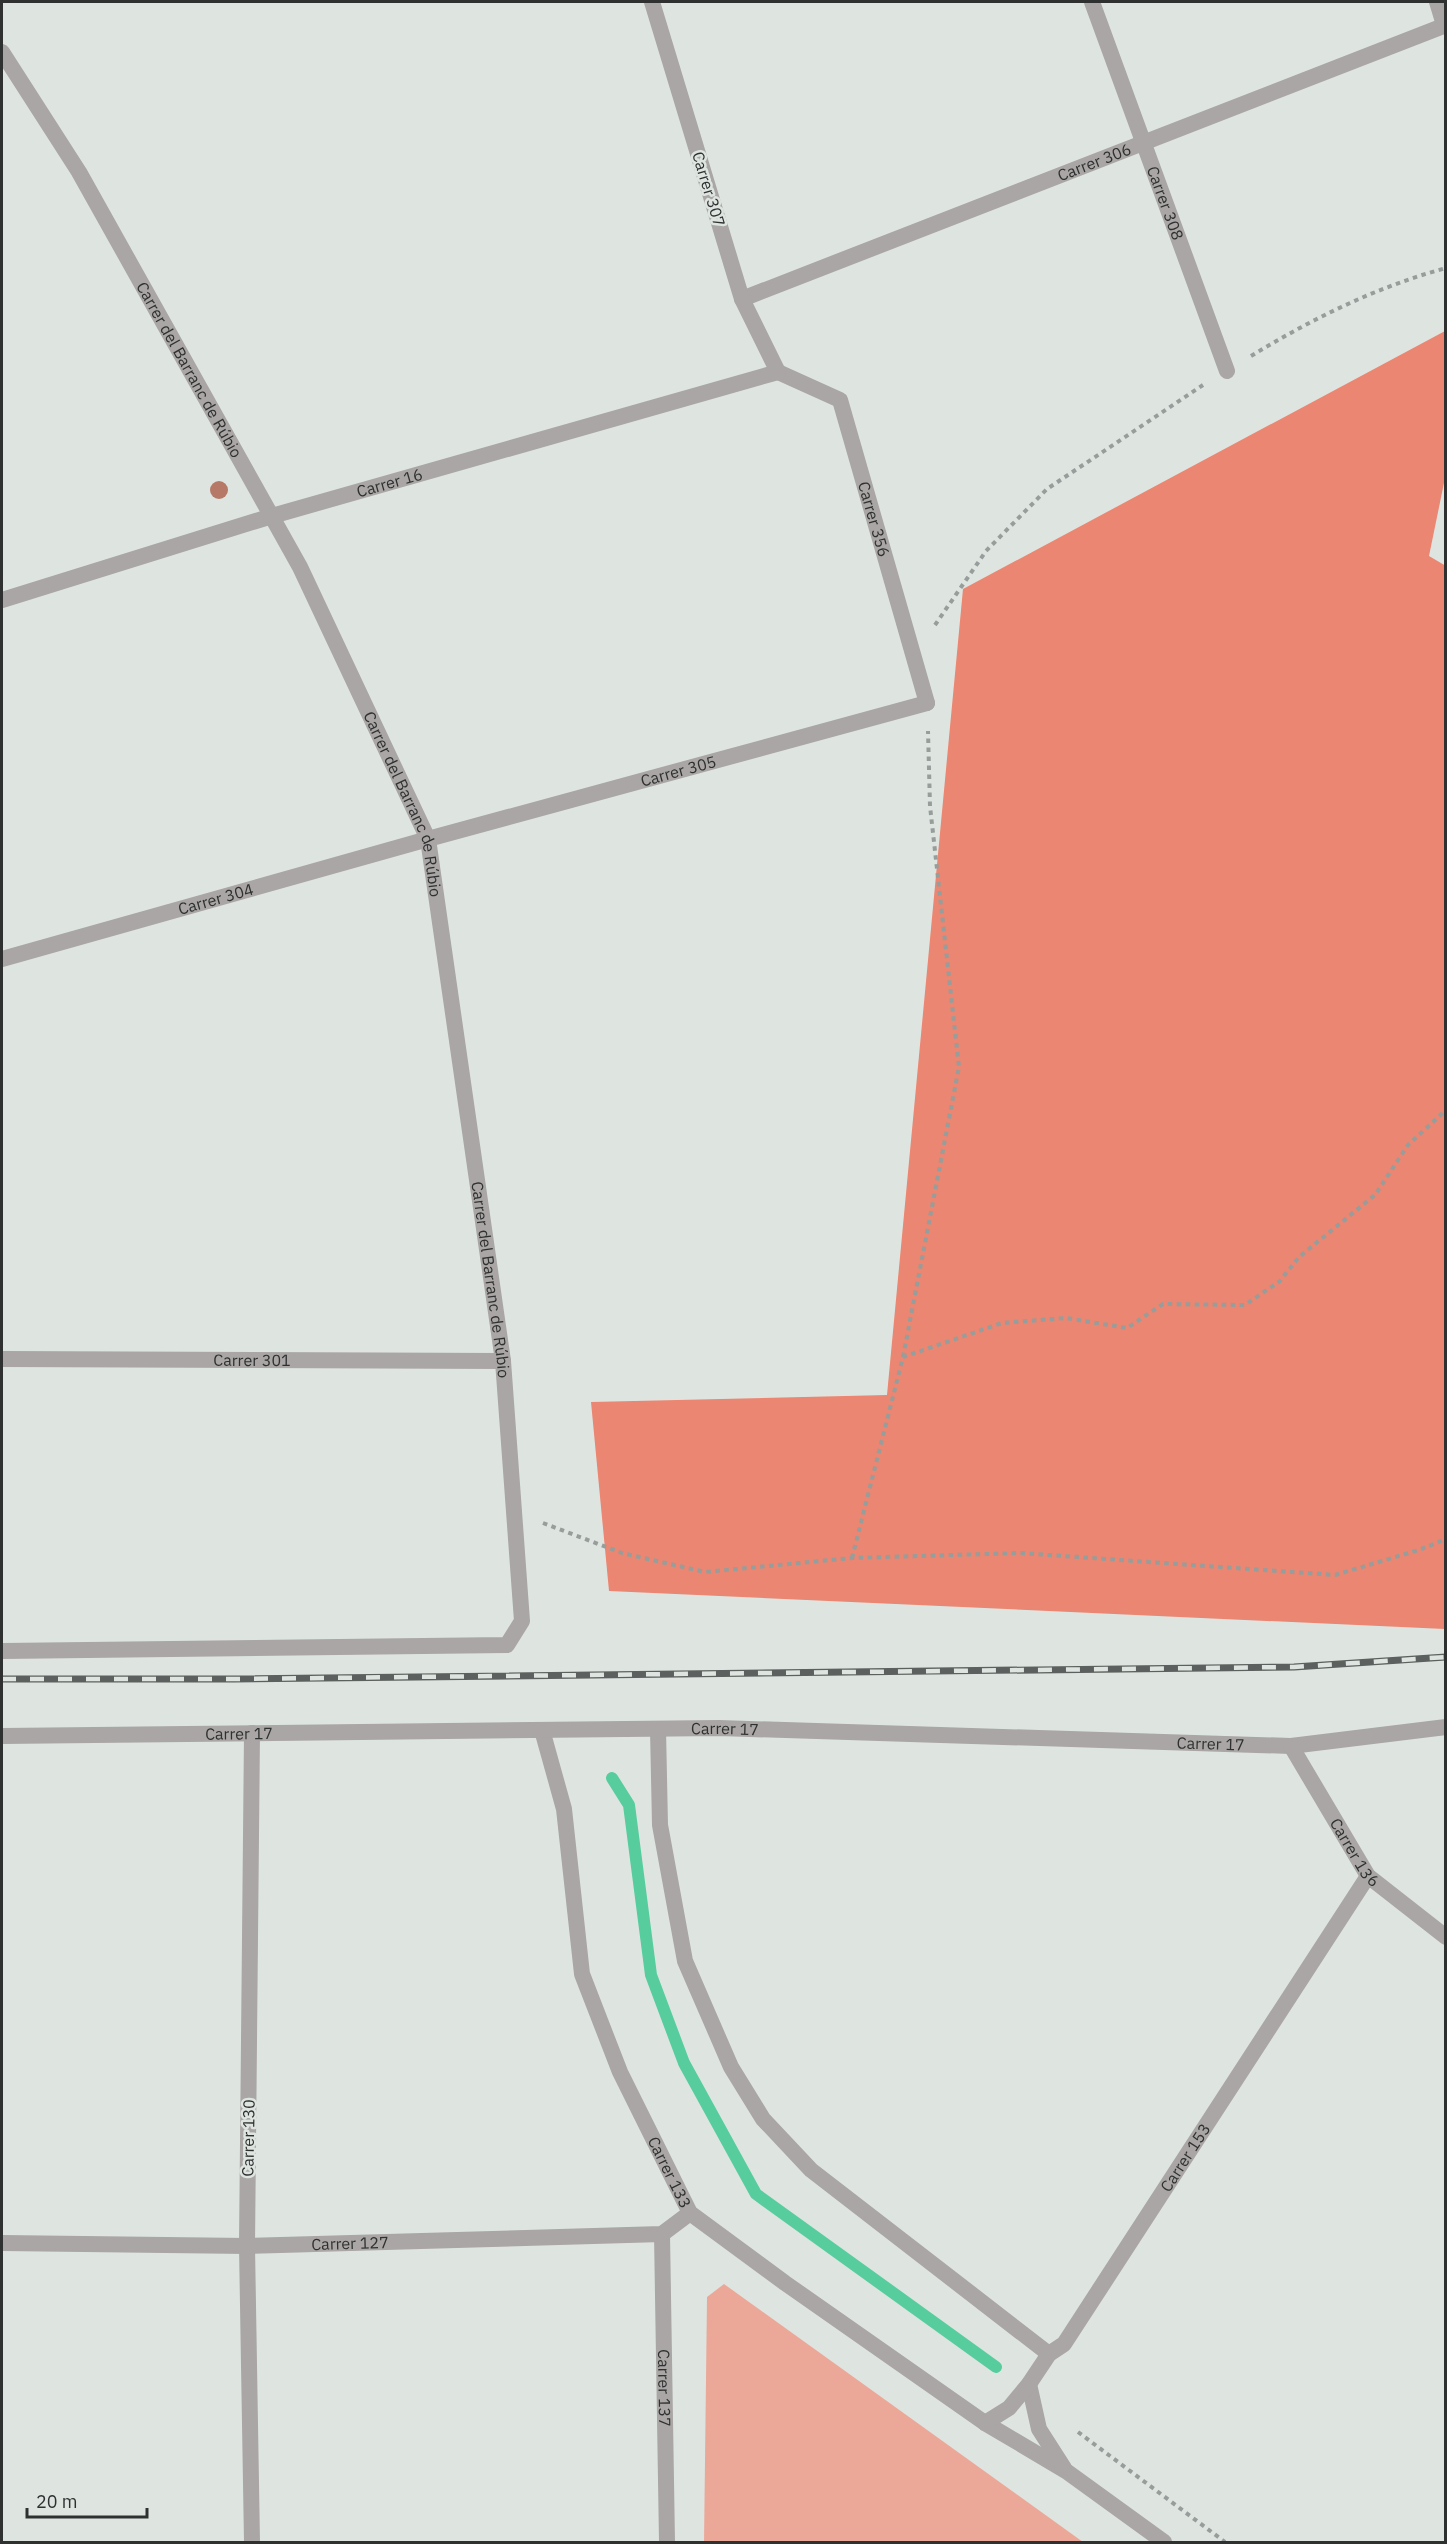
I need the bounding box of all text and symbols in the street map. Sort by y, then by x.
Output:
street label: Carrer 306 [1055,139,1134,185]
street label: Carrer 307 [688,149,730,229]
street label: Carrer 308 [1143,163,1188,243]
street label: Carrer del Barranc de Rúbio [132,278,247,461]
street label: Carrer 16 [354,464,425,501]
street label: Carrer 356 [854,479,895,559]
street label: Carrer del Barranc de Rúbio [359,708,446,898]
street label: Carrer 305 [638,751,718,791]
street label: Carrer 304 [176,879,256,919]
street label: Carrer del Barranc de Rúbio [467,1180,514,1379]
street label: Carrer 301 [213,1350,291,1370]
street label: Carrer 17 [691,1718,759,1739]
street label: Carrer 17 [205,1723,273,1744]
street label: Carrer 17 [1177,1732,1245,1755]
street label: Carrer 136 [1326,1814,1383,1891]
street label: Carrer 130 [237,2099,259,2177]
street label: Carrer 153 [1156,2120,1215,2195]
street label: Carrer 133 [644,2133,696,2211]
street label: Carrer 127 [311,2232,389,2254]
street label: Carrer 137 [654,2349,675,2427]
scale bar [27,2481,147,2519]
text: 20 m [36,2490,78,2513]

